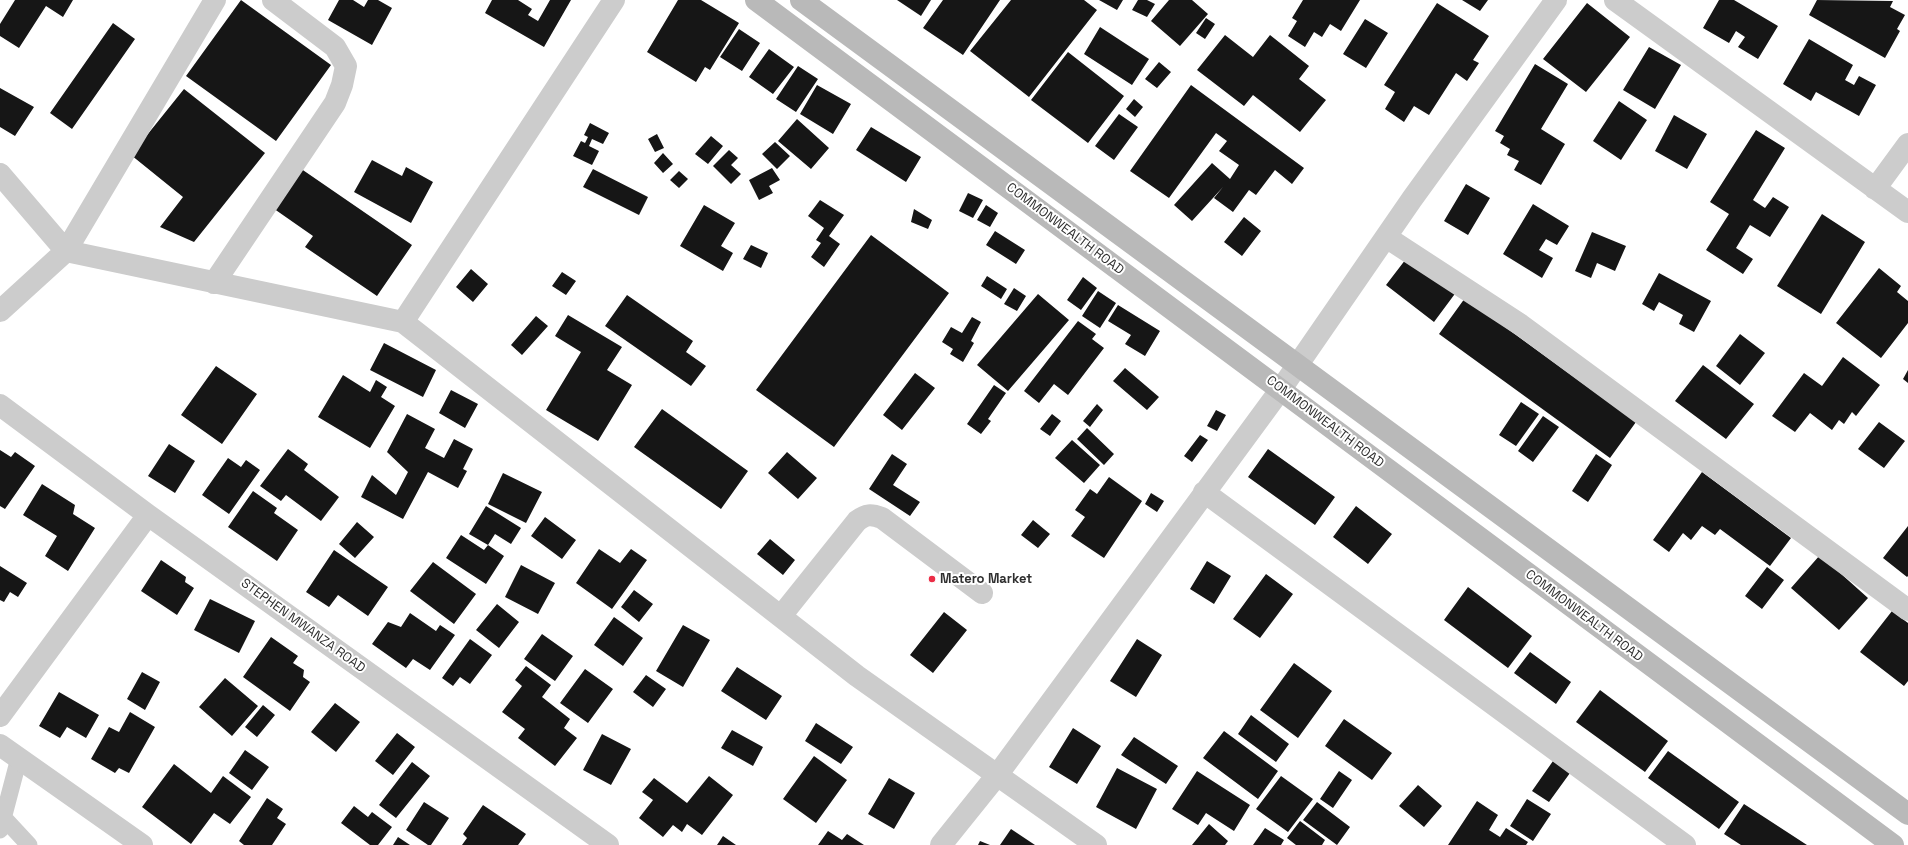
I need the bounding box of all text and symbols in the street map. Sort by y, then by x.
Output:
street label: COMMONWEALTH ROAD [1003,180,1127,278]
street label: COMMONWEALTH ROAD [1263,373,1387,471]
street label: COMMONWEALTH ROAD [1522,567,1646,665]
place label: Matero Market [940,571,1032,587]
marker: Matero Market [927,574,937,584]
street label: STEPHEN MWANZA ROAD [238,576,368,676]

